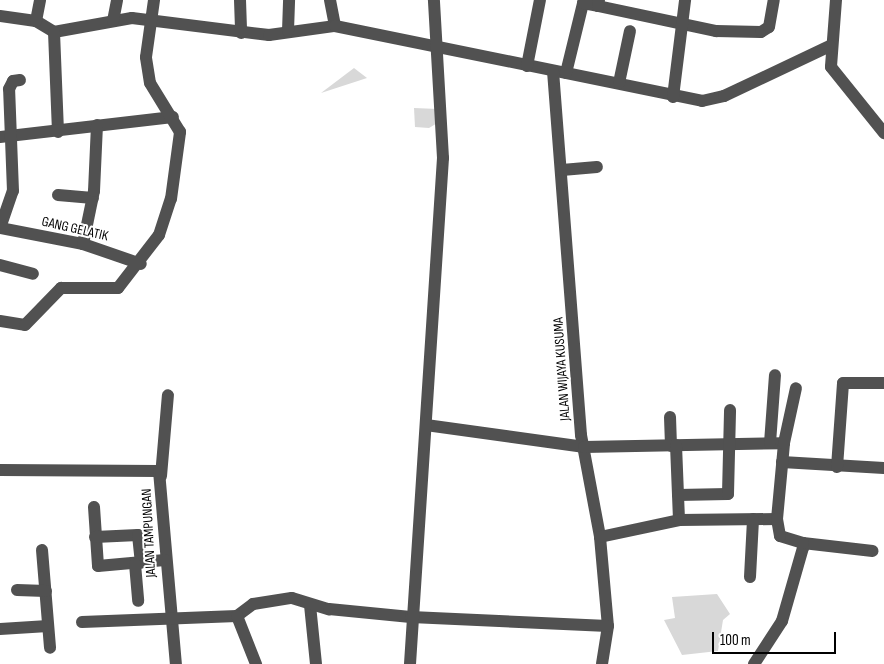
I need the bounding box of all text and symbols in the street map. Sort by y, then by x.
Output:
street label: GANG GELATIK [40,213,110,245]
street label: JALAN WIJAYA KUSUMA [550,317,574,421]
street label: JALAN TAMPUNGAN [138,488,160,578]
scale bar [714,622,838,654]
text: 100 m [720,631,751,650]

